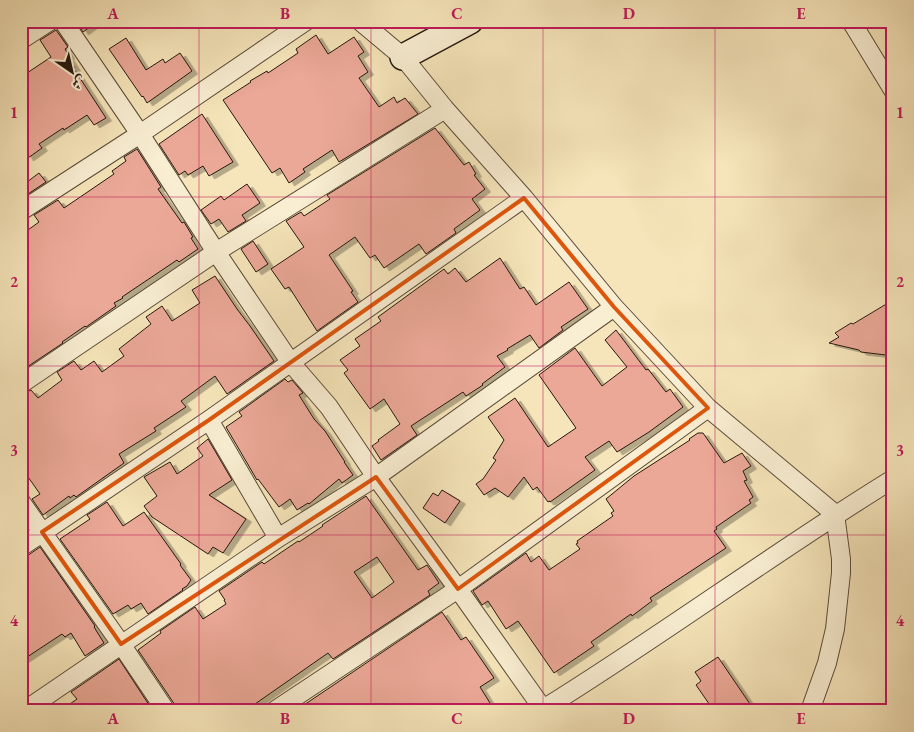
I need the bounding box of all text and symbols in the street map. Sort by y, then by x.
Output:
text: A [106,3,119,24]
text: B [280,3,290,24]
text: C [451,3,463,24]
text: D [623,3,635,24]
text: E [796,3,806,24]
north arrow [48,48,98,98]
text: ش [68,71,90,94]
text: 1 [10,102,18,123]
text: 1 [896,102,904,123]
text: 2 [10,271,19,292]
text: 2 [896,271,905,292]
text: 3 [10,440,18,461]
text: 3 [896,440,904,461]
text: 4 [10,610,19,631]
text: 4 [896,610,905,631]
text: A [106,708,119,729]
text: B [280,708,290,729]
text: C [451,708,463,729]
text: D [623,708,635,729]
text: E [796,708,806,729]

